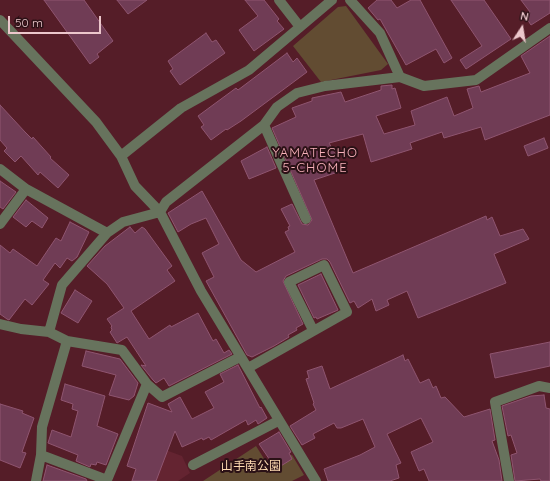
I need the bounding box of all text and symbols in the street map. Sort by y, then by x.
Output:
scale bar [10,8,103,34]
north arrow [502,8,542,48]
text: N [519,9,530,24]
text: 50 m [15,15,43,30]
district label: YAMATECHO 5-CHOME [272,145,358,176]
park label: 山手南公園 [221,459,281,473]

